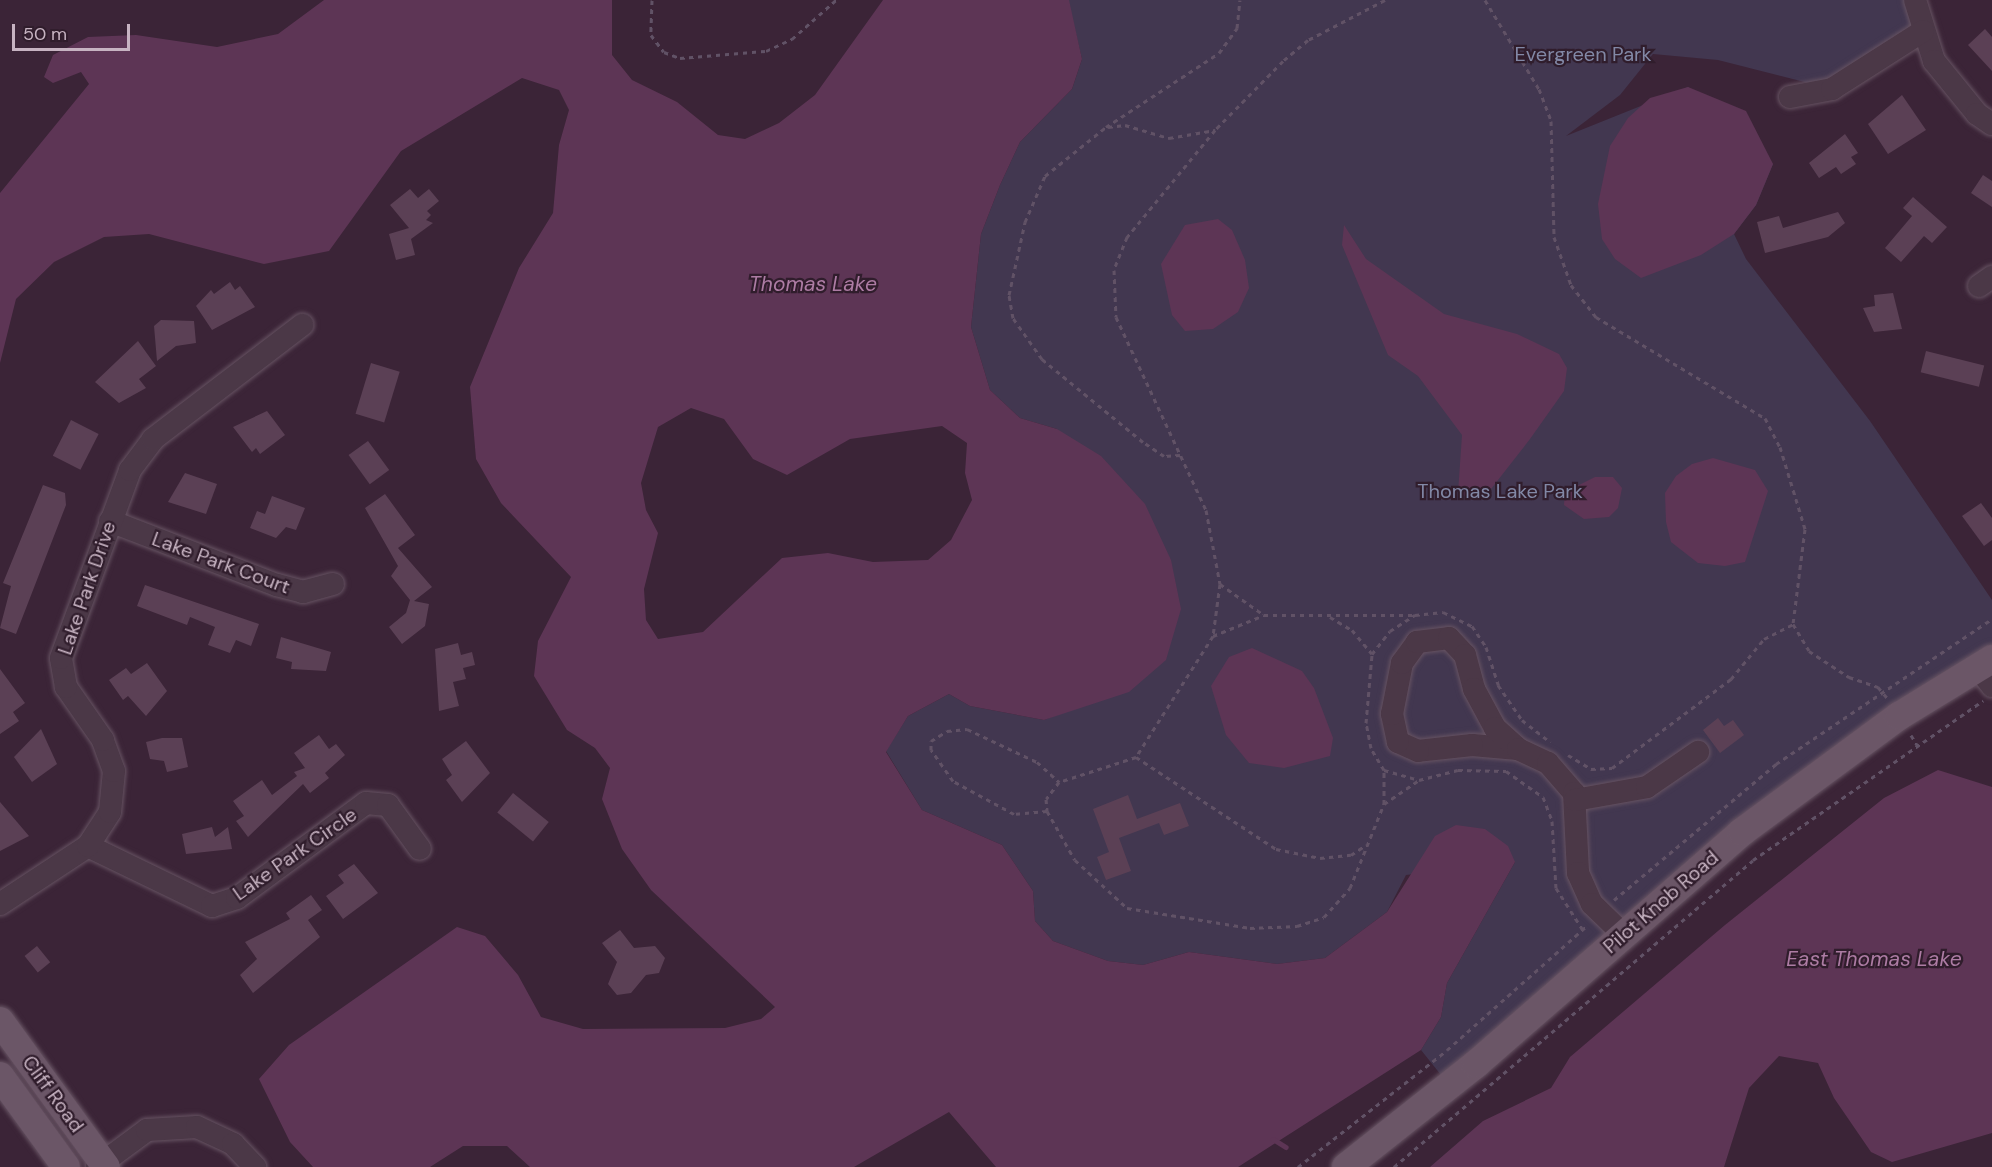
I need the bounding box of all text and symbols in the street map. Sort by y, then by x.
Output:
scale bar [15,12,134,50]
text: 50 m [23,22,67,46]
park label: Evergreen Park [1514,42,1652,66]
water label: Thomas Lake [749,271,877,297]
park label: Thomas Lake Park [1417,479,1583,503]
street label: Lake Park Drive [53,518,121,658]
street label: Lake Park Court [149,527,293,599]
street label: Lake Park Circle [228,802,362,906]
street label: Pilot Knob Road [1598,845,1724,959]
water label: East Thomas Lake [1786,946,1962,972]
street label: Cliff Road [17,1051,89,1137]

